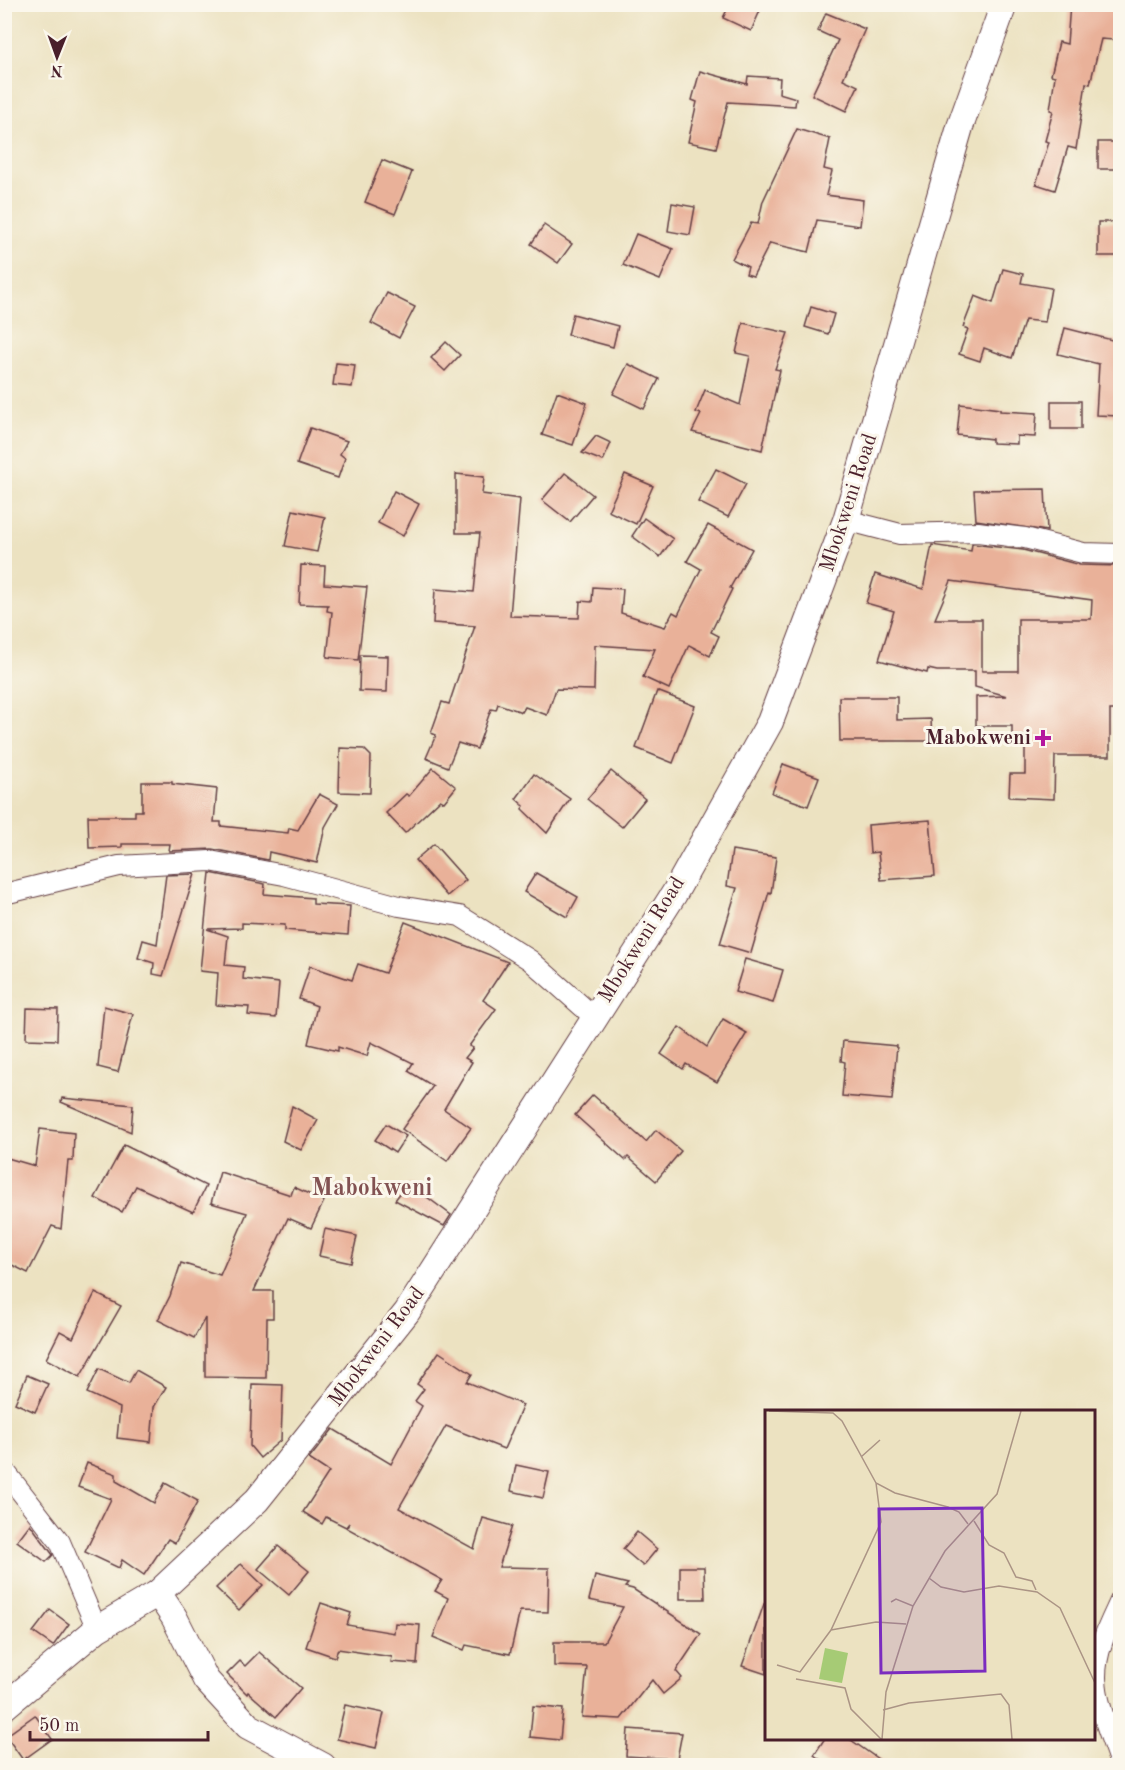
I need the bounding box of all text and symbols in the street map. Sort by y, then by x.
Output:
north arrow [27,27,87,87]
text: N [50,62,63,78]
street label: Mbokweni Road [817,431,881,575]
place label: Mabokweni [925,728,1031,749]
marker: Mabokweni [1036,731,1050,745]
street label: Mbokweni Road [595,873,689,1007]
district label: Mabokweni [312,1177,432,1201]
street label: Mbokweni Road [325,1283,429,1411]
inset map [765,1410,1095,1740]
scale bar [30,1704,208,1742]
text: 50 m [39,1717,79,1735]

